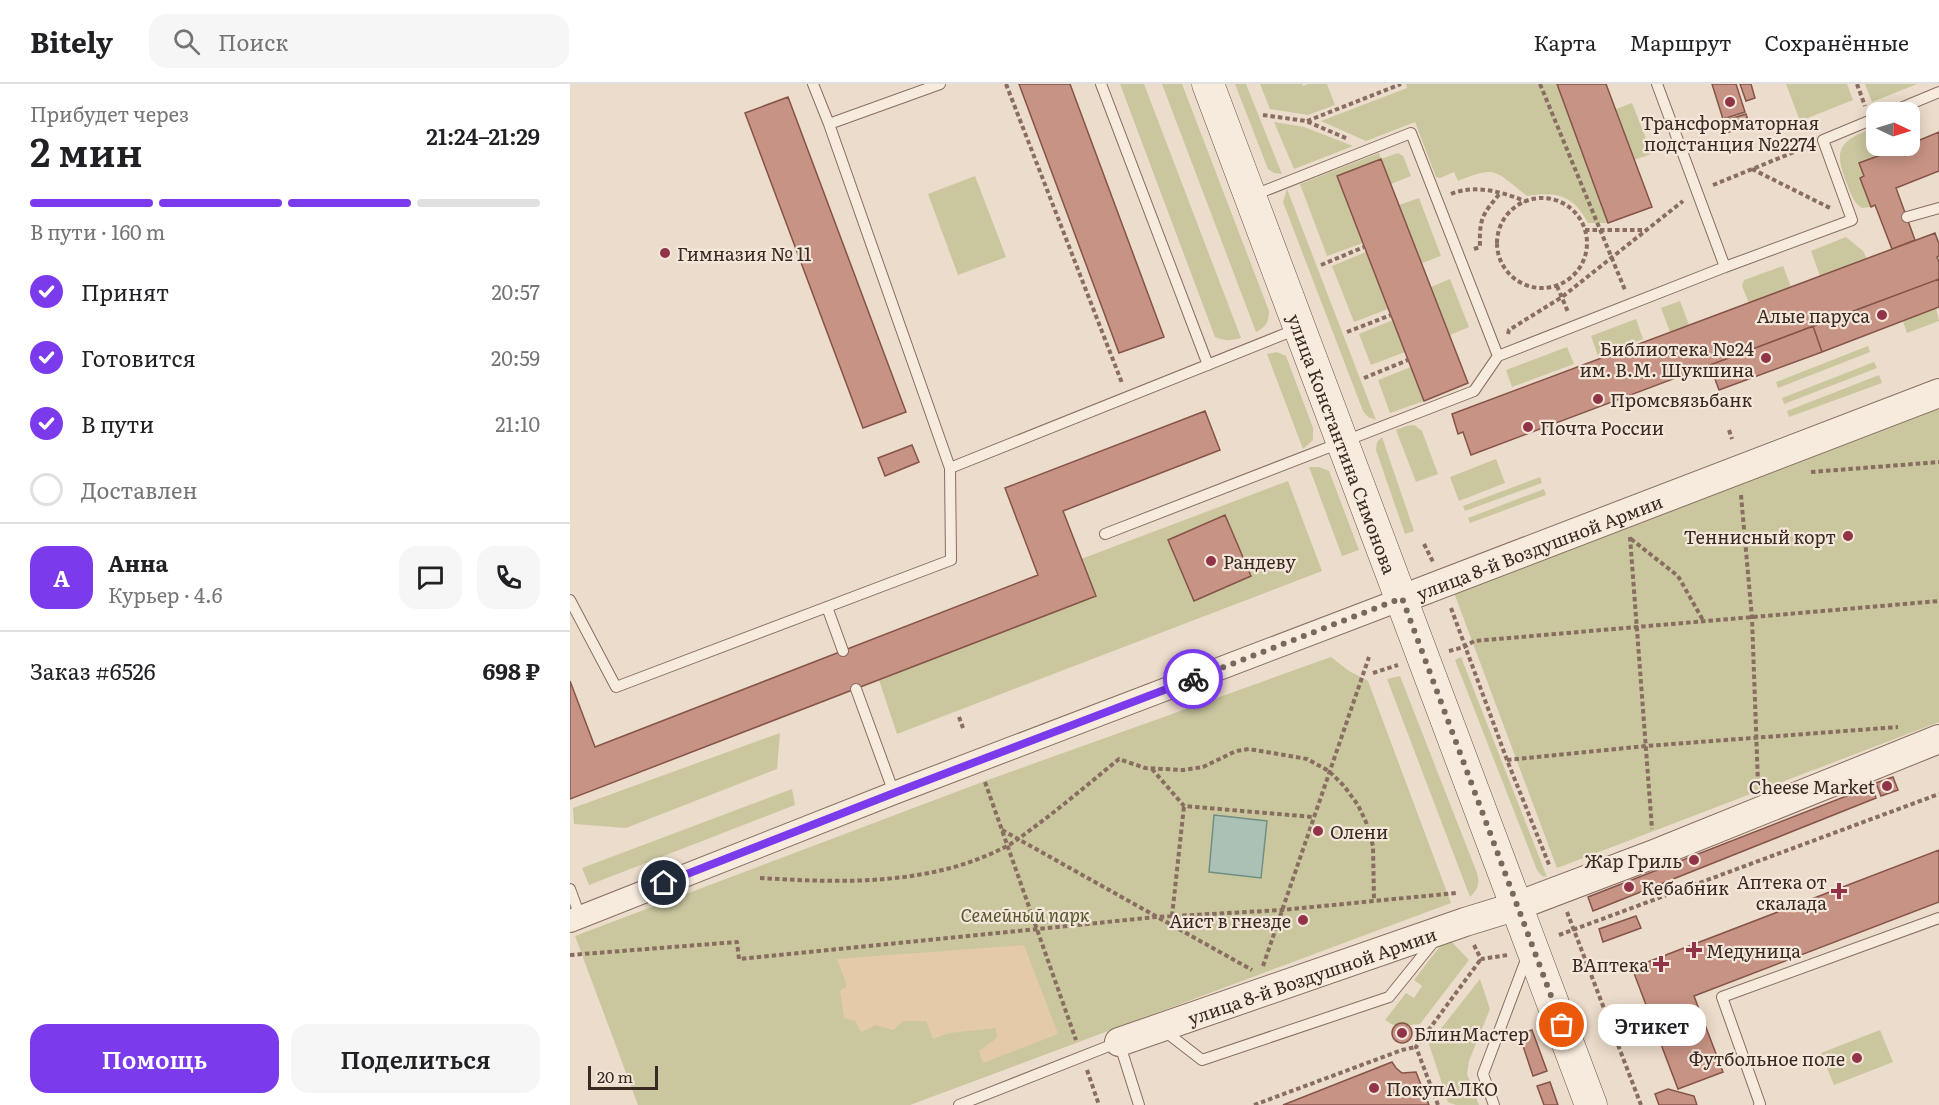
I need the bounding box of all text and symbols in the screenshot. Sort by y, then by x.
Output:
search box [149,14,569,68]
text: Bitely [30,20,113,62]
icon: search [170,25,203,58]
text: Поиск [218,25,288,58]
text: Карта [1533,26,1596,57]
text: Маршрут [1629,26,1731,57]
text: Сохранённые [1764,26,1909,57]
marker: Трансформаторная подстанция №2274 [1723,95,1737,109]
text: Прибудет через [30,98,189,128]
north arrow [1866,102,1920,156]
map controls [1866,102,1920,156]
place label: Трансформаторная подстанция №2274 [1641,109,1819,157]
text: 21:24–21:29 [426,119,540,152]
text: 2 мин [30,121,143,179]
text: В пути · 160 m [30,216,165,246]
place label: Гимназия № 11 [677,240,811,267]
marker: Гимназия № 11 [658,246,672,260]
icon: check [30,275,63,308]
text: Принят [81,275,169,308]
text: 20:57 [491,276,540,306]
place label: Алые паруса [1757,302,1870,329]
marker: Алые паруса [1875,308,1889,322]
street label: улица Константина Симонова [1282,310,1404,578]
place label: Библиотека №24 им. В.М. Шукшина [1579,335,1754,383]
icon: check [30,341,63,374]
text: Готовится [81,341,196,374]
text: 20:59 [491,342,540,372]
marker: Библиотека №24 им. В.М. Шукшина [1759,351,1773,365]
place label: Промсвязьбанк [1610,386,1752,413]
marker: Промсвязьбанк [1591,392,1605,406]
icon: check [30,407,63,440]
text: В пути [81,407,154,440]
text: 21:10 [495,408,540,438]
place label: Почта России [1540,414,1664,441]
marker: Почта России [1521,420,1535,434]
text: Доставлен [81,473,198,506]
street label: улица 8-й Воздушной Армии [1412,487,1666,606]
place label: Теннисный корт [1684,523,1836,550]
marker: Теннисный корт [1841,529,1855,543]
text: Анна [108,546,168,579]
button: chat [399,546,462,609]
button: phone [477,546,540,609]
place label: Рандеву [1223,548,1296,575]
marker: Рандеву [1204,554,1218,568]
text: А [53,561,70,594]
text: Курьер · 4.6 [108,579,223,609]
courier [1163,649,1223,709]
text: Заказ #6526 [30,654,156,687]
text: 698 ₽ [482,654,540,687]
icon: bike [1177,663,1210,696]
place label: Cheese Market [1749,773,1876,800]
marker: Cheese Market [1880,779,1894,793]
place label: Олени [1330,818,1388,845]
marker: Олени [1311,824,1325,838]
place label: Жар Гриль [1584,847,1682,874]
marker: Жар Гриль [1687,853,1701,867]
pin [638,857,689,908]
icon: home [647,866,680,899]
place label: Аптека от скалада [1737,868,1827,916]
place label: Кебабник [1641,874,1729,901]
marker: Кебабник [1622,880,1636,894]
marker: Аптека от скалада [1832,884,1846,898]
park label: Семейный парк [960,901,1090,928]
place label: Аист в гнезде [1169,907,1291,934]
marker: Аист в гнезде [1296,913,1310,927]
street label: улица 8-й Воздушной Армии [1184,920,1440,1031]
place label: Медуница [1706,937,1801,964]
marker: Медуница [1687,943,1701,957]
place label: BАптека [1572,951,1649,978]
marker: BАптека [1654,957,1668,971]
pin [1536,999,1587,1050]
callout: Этикет [1598,1004,1706,1046]
icon: bag [1545,1008,1578,1041]
text: Этикет [1615,1010,1689,1040]
place label: БлинМастер [1414,1020,1529,1047]
button: Помощь [30,1024,279,1093]
button: Поделиться [291,1024,540,1093]
marker: БлинМастер [1395,1026,1409,1040]
place label: Футбольное поле [1689,1045,1845,1072]
marker: Футбольное поле [1850,1051,1864,1065]
scale bar [588,1063,658,1090]
text: 20 m [597,1064,633,1088]
place label: ПокупАЛКО [1386,1075,1498,1102]
marker: ПокупАЛКО [1367,1081,1381,1095]

